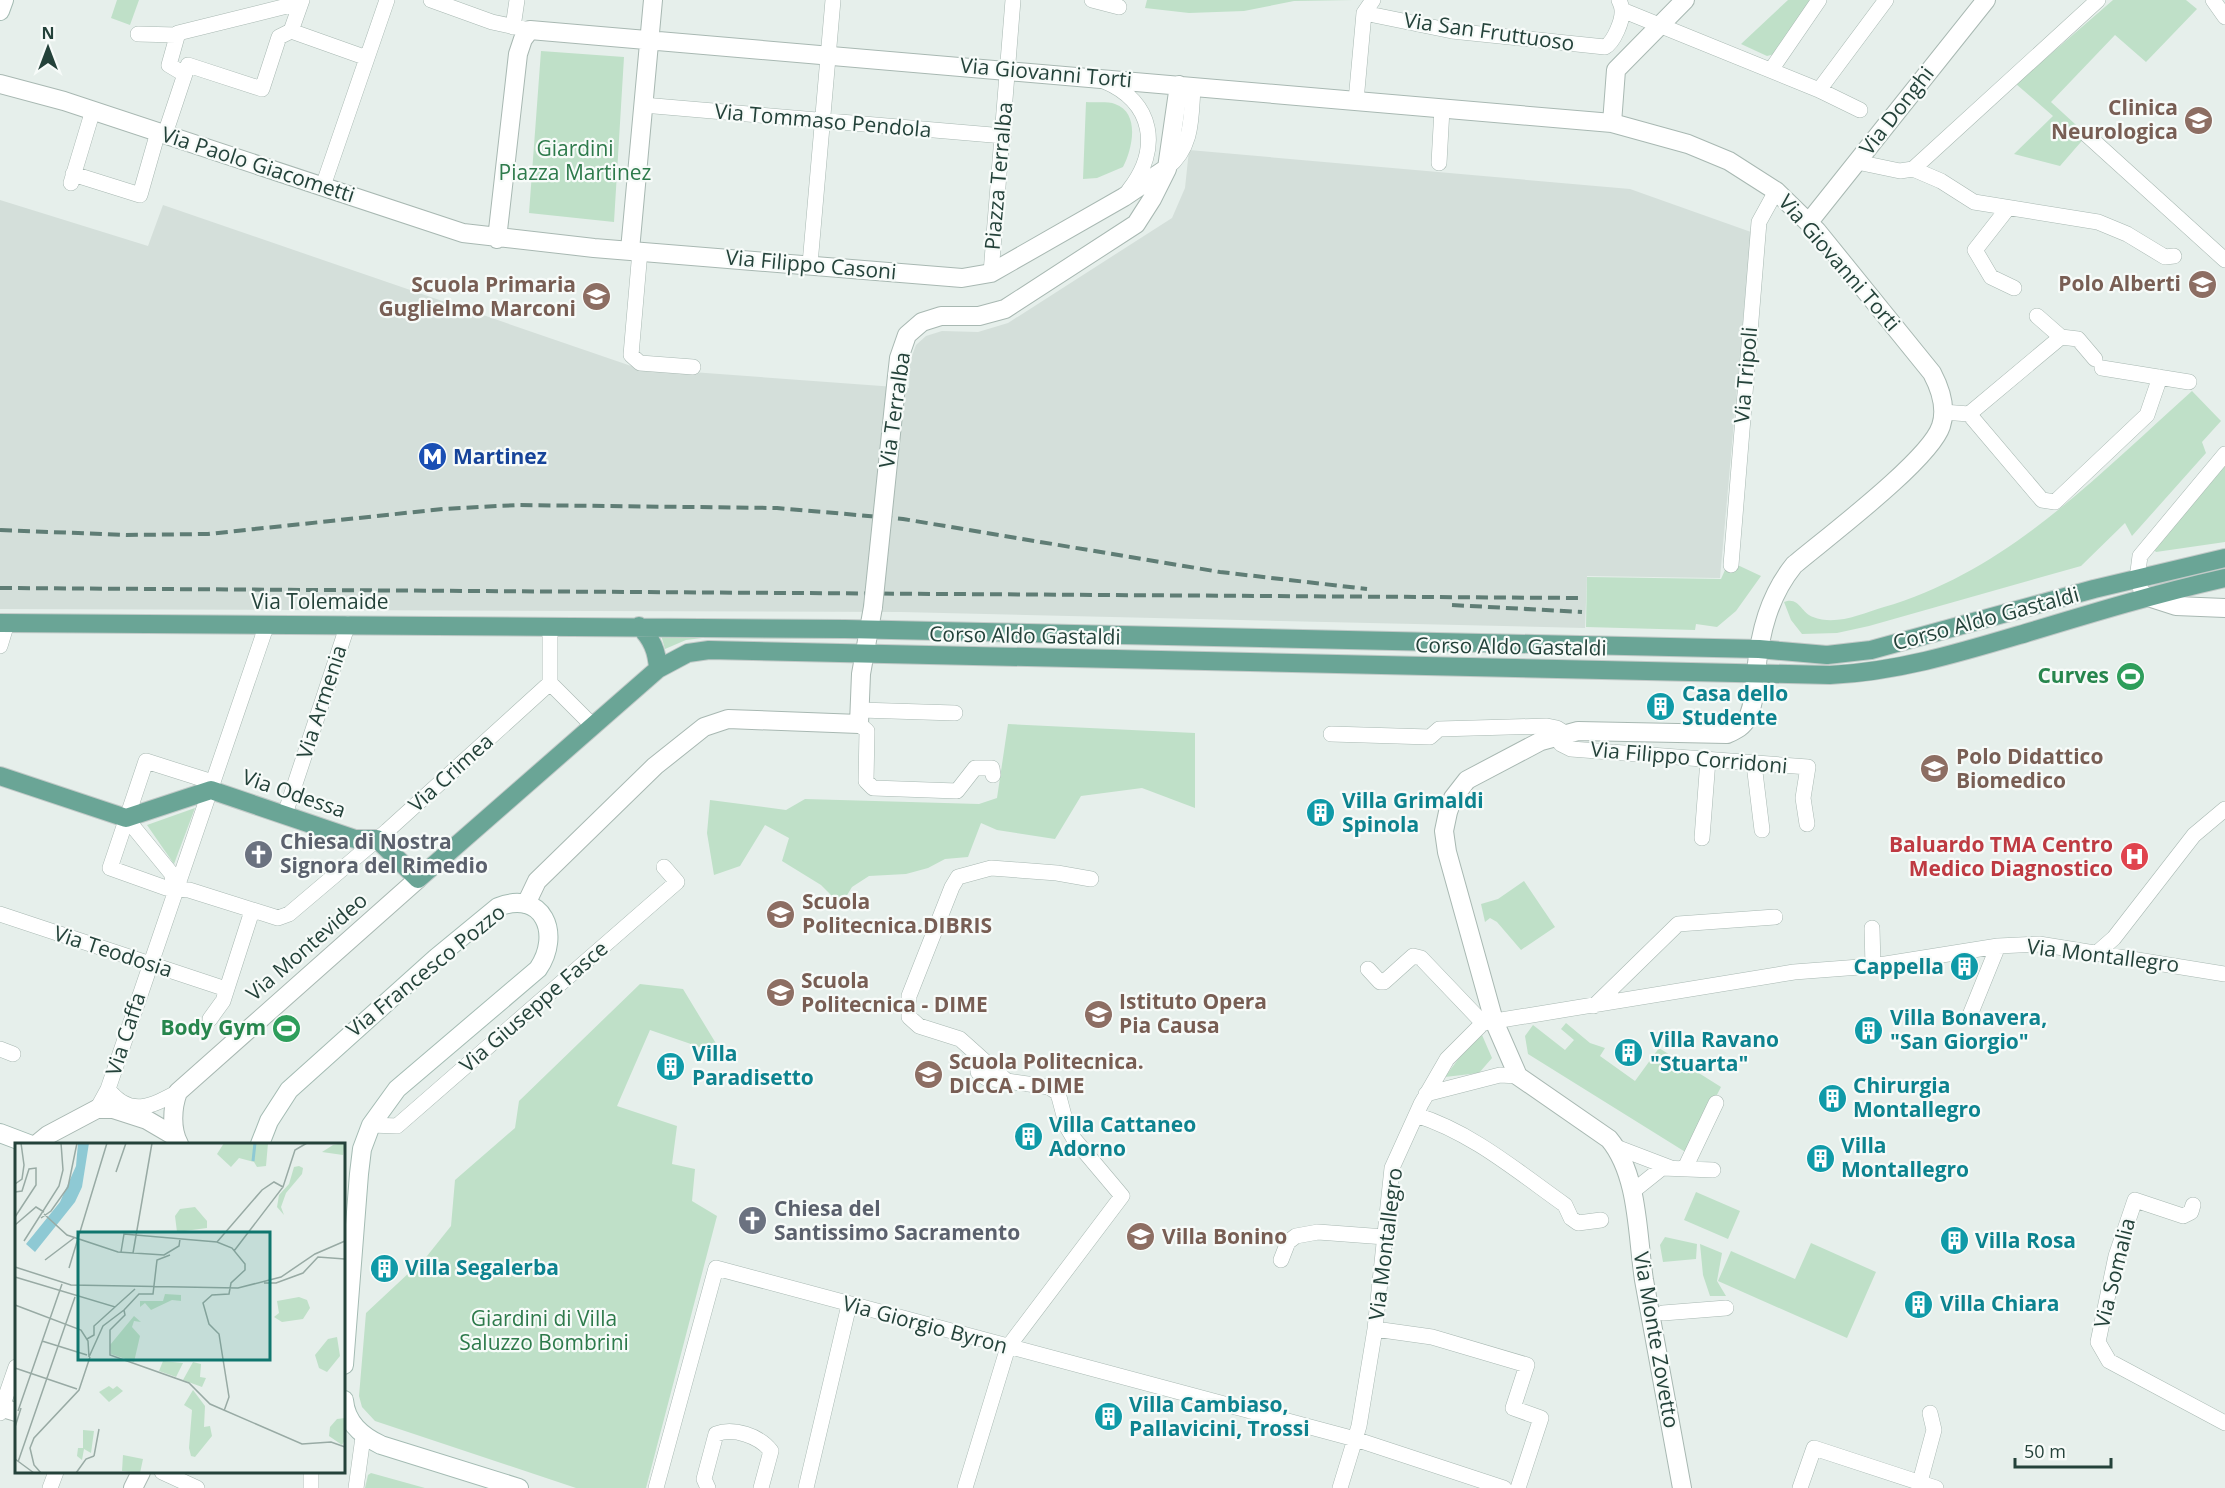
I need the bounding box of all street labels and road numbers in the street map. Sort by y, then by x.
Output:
street label: Via San Fruttuoso [1402,5,1576,57]
street label: Via Giovanni Torti [959,51,1133,93]
street label: Via Donghi [1853,60,1940,160]
street label: Via Tommaso Pendola [714,97,933,143]
street label: Piazza Terralba [978,101,1018,251]
street label: Via Paolo Giacometti [158,120,359,209]
street label: Via Giovanni Torti [1773,188,1907,337]
street label: Via Filippo Casoni [725,243,898,285]
street label: Via Tripoli [1727,326,1763,424]
street label: Via Terralba [872,350,916,470]
street label: Corso Aldo Gastaldi [1890,580,2082,656]
street label: Via Tolemaide [251,587,389,615]
street label: Corso Aldo Gastaldi [929,619,1121,651]
street label: Corso Aldo Gastaldi [1415,630,1607,662]
street label: Via Armenia [290,641,353,762]
street label: Via Crimea [402,727,499,818]
street label: Via Filippo Corridoni [1590,734,1789,780]
street label: Via Odessa [239,762,350,824]
street label: Via Montevideo [240,886,373,1007]
street label: Via Francesco Pozzo [340,898,511,1043]
street label: Via Teodosia [50,919,176,983]
street label: Via Montallegro [2025,932,2181,978]
street label: Via Giuseppe Fasce [453,934,613,1078]
street label: Via Caffa [99,989,152,1079]
street label: Via Montallegro [1362,1166,1408,1322]
street label: Via Somalia [2087,1215,2141,1331]
street label: Via Monte Zovetto [1628,1249,1686,1430]
street label: Via Giorgio Byron [840,1289,1011,1360]

